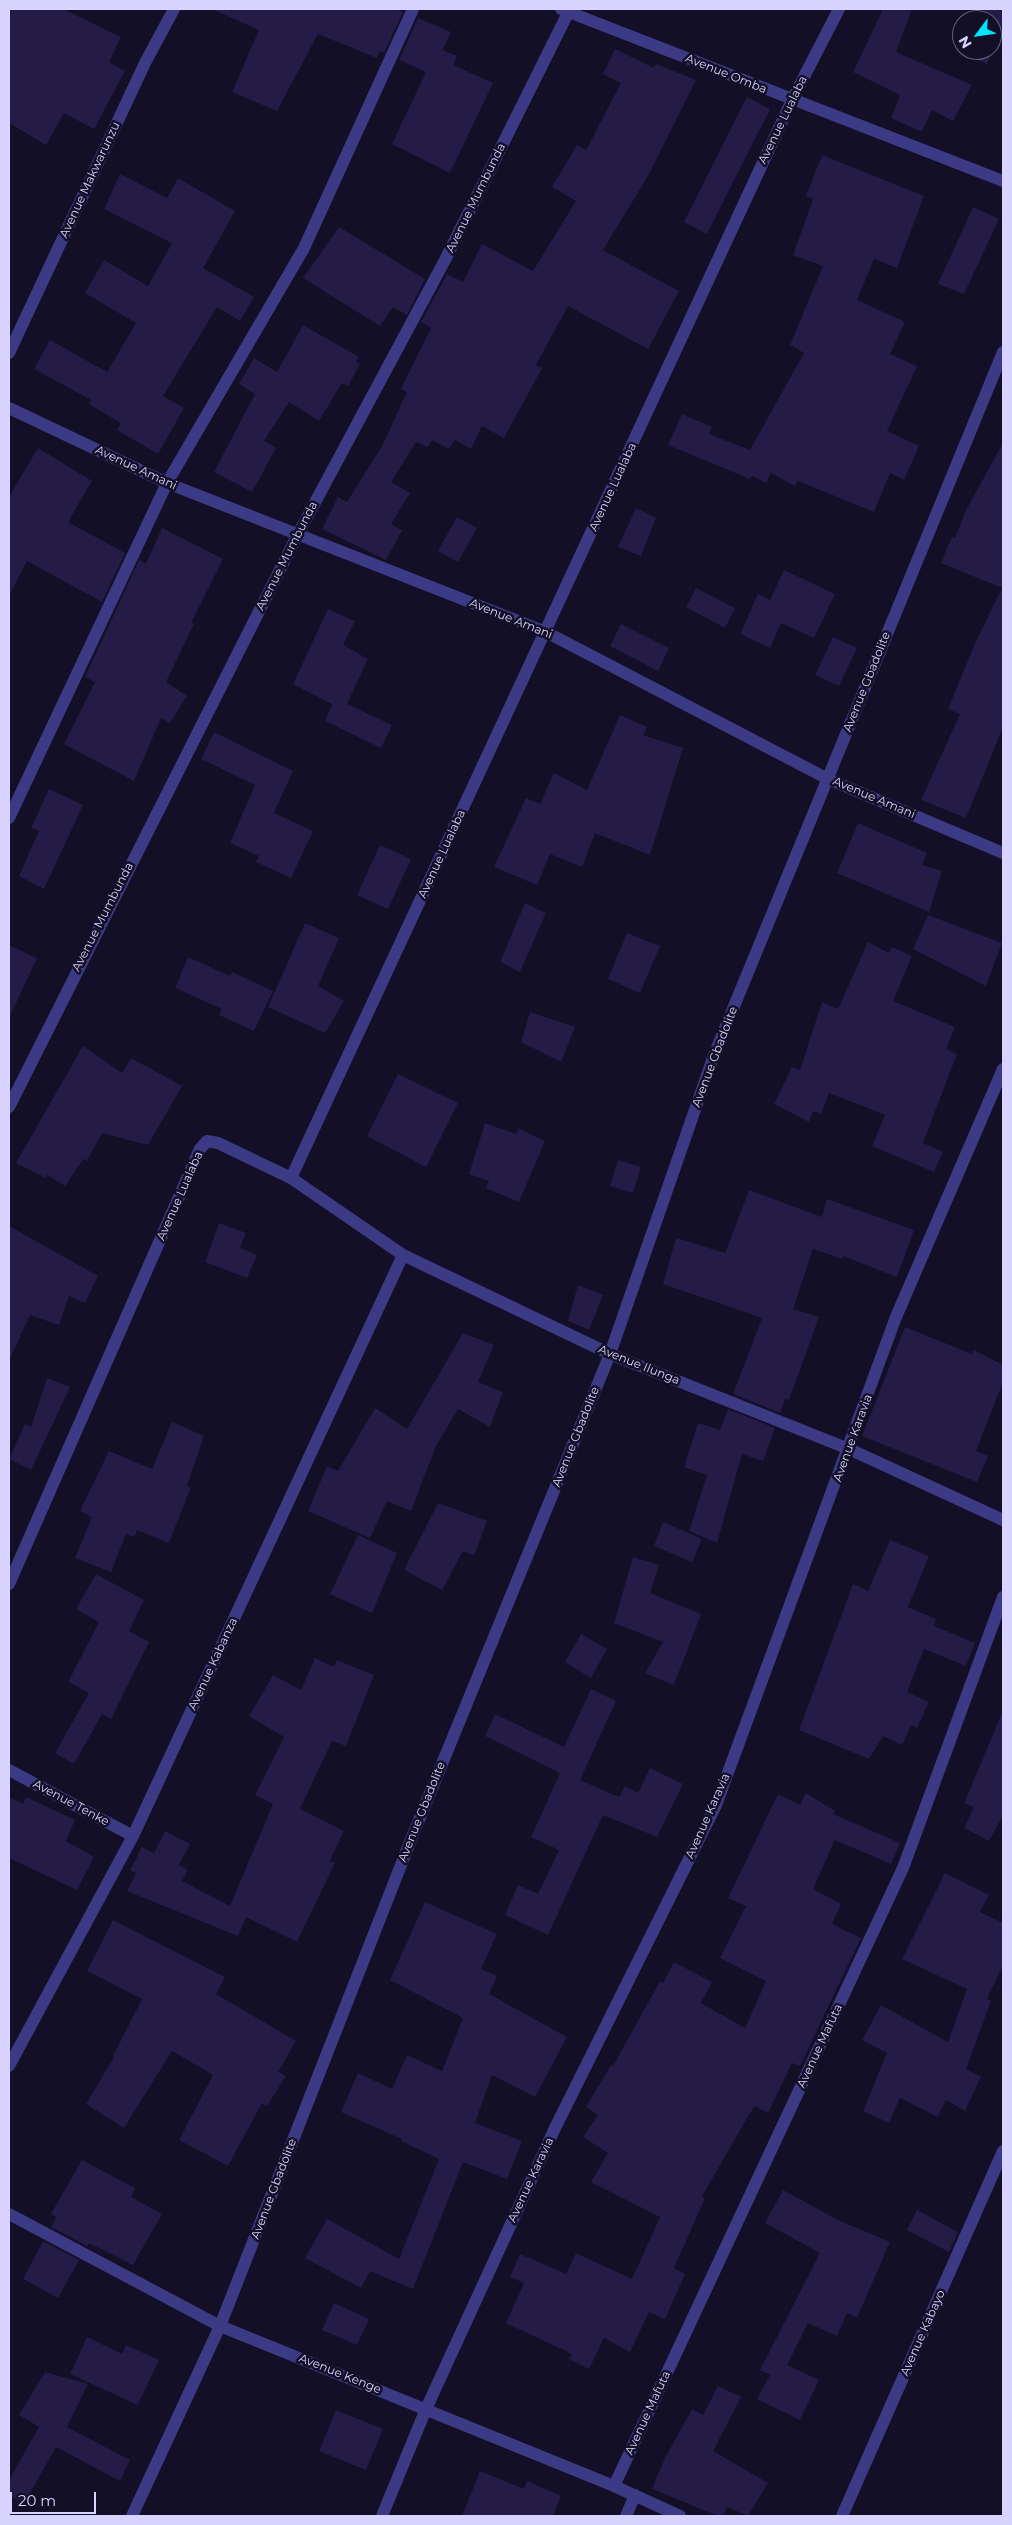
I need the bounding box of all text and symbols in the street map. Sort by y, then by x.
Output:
north arrow [952,10,1002,60]
text: N [954,33,976,52]
street label: Avenue Omba [683,51,769,97]
street label: Avenue Lualaba [755,74,811,166]
street label: Avenue Makwarunzu [57,120,123,240]
street label: Avenue Mumbunda [443,141,509,255]
street label: Avenue Lualaba [586,440,640,534]
street label: Avenue Amani [93,443,179,493]
street label: Avenue Mumbunda [253,499,321,613]
street label: Avenue Amani [467,596,555,642]
street label: Avenue Gbadolite [840,630,894,734]
street label: Avenue Amani [831,774,917,822]
street label: Avenue Lualaba [415,807,469,901]
street label: Avenue Mumbunda [69,860,137,974]
street label: Avenue Gbadolite [689,1005,741,1109]
street label: Avenue Lualaba [154,1149,206,1243]
street label: Avenue Ilunga [596,1342,682,1388]
street label: Avenue Gbadolite [549,1385,603,1489]
street label: Avenue Karavia [831,1392,875,1484]
street label: Avenue Kabanza [185,1615,241,1713]
street label: Avenue Gbadolite [395,1760,449,1864]
street label: Avenue Karavia [683,1771,733,1861]
street label: Avenue Tenke [30,1777,112,1829]
street label: Avenue Mafuta [794,2002,846,2090]
street label: Avenue Karavia [505,2135,557,2225]
street label: Avenue Gbadolite [248,2137,300,2241]
street label: Avenue Kabayo [898,2288,948,2378]
street label: Avenue Kenge [297,2351,383,2397]
street label: Avenue Mafuta [622,2369,674,2457]
scale bar [12,2482,99,2514]
text: 20 m [18,2491,56,2510]

